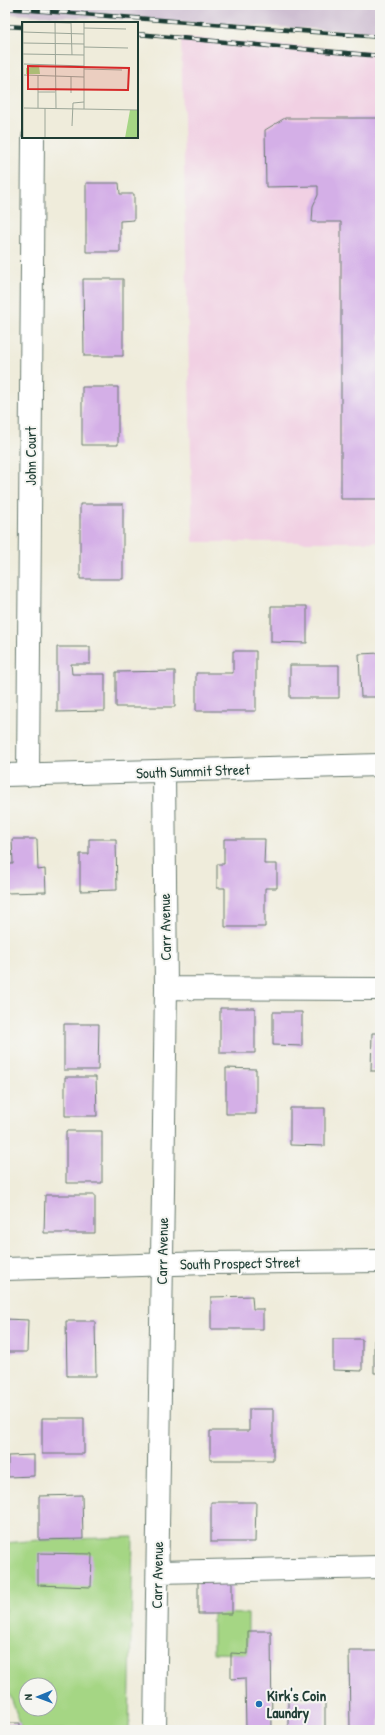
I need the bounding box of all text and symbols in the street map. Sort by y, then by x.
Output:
inset map [22,22,138,138]
street label: John Court [20,425,41,486]
street label: South Summit Street [136,758,251,783]
street label: Carr Avenue [154,893,176,961]
street label: Carr Avenue [151,1217,173,1285]
street label: South Prospect Street [180,1251,301,1275]
street label: Carr Avenue [146,1541,168,1609]
north arrow [18,1677,58,1717]
place label: Kirk's Coin Laundry [267,1685,327,1724]
text: N [21,1694,35,1700]
marker: Kirk's Coin Laundry [254,1699,264,1709]

